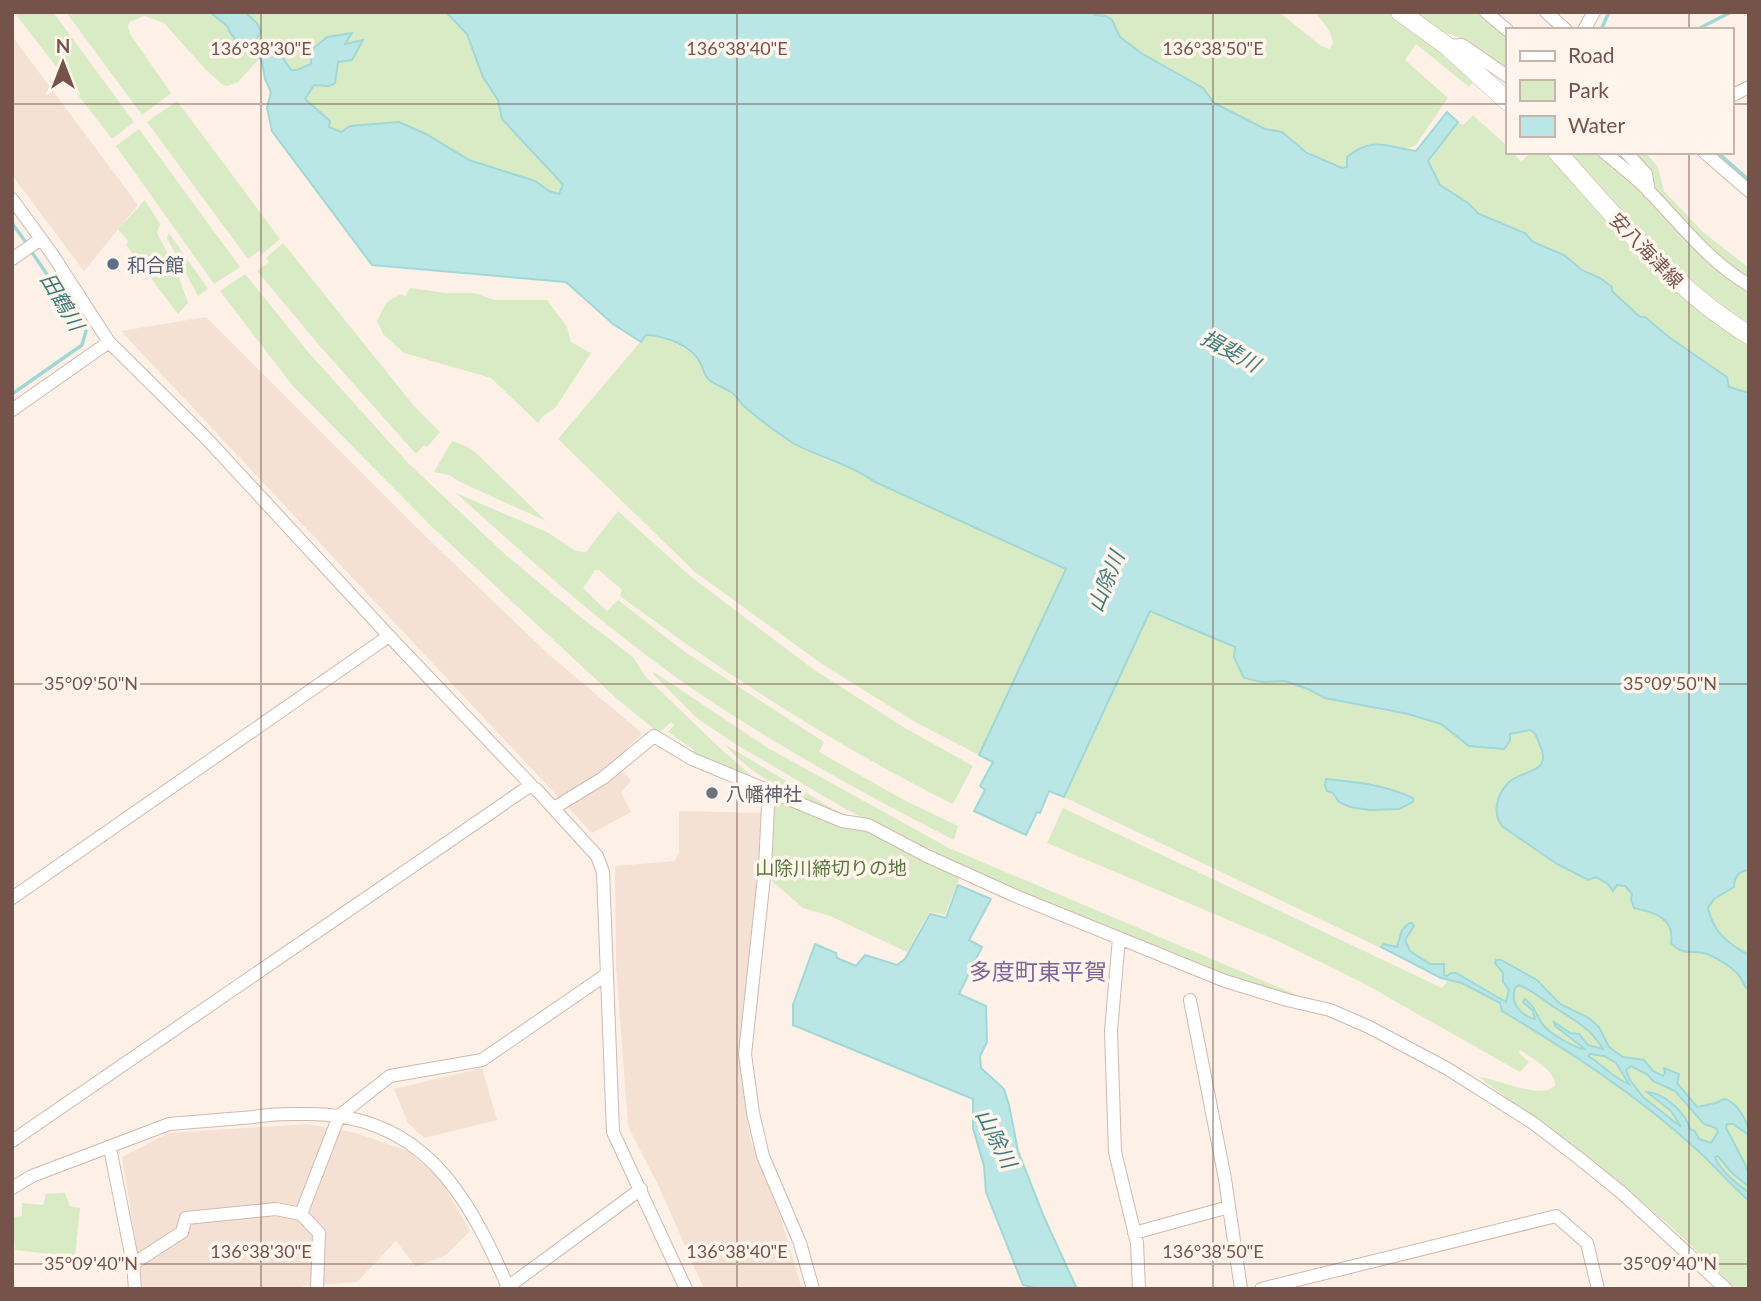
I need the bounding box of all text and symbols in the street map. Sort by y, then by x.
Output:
north arrow [28,28,98,98]
legend [1506,28,1733,154]
text: N [56,34,70,57]
text: 136°38'30"E [210,37,312,59]
text: 136°38'40"E [686,37,788,59]
text: 136°38'50"E [1162,37,1264,59]
text: Road [1568,42,1615,67]
text: Park [1568,77,1609,102]
text: Water [1568,112,1625,137]
street label: 安八海津線 [1606,208,1688,292]
place label: 和合館 [127,253,184,276]
marker: 和合館 [105,256,121,272]
water label: 田鶴川 [36,268,91,336]
water label: 揖斐川 [1197,324,1266,377]
water label: 山除川 [1082,545,1129,615]
text: 35°09'50"N [44,672,138,694]
text: 35°09'50"N [1623,672,1717,694]
place label: 八幡神社 [726,782,802,805]
marker: 八幡神社 [704,785,720,801]
park label: 山除川締切りの地 [755,856,907,879]
district label: 多度町東平賀 [969,957,1107,985]
water label: 山除川 [972,1104,1023,1174]
text: 136°38'30"E [210,1240,312,1262]
text: 136°38'40"E [686,1240,788,1262]
text: 136°38'50"E [1162,1240,1264,1262]
text: 35°09'40"N [44,1252,138,1274]
text: 35°09'40"N [1623,1252,1717,1274]

